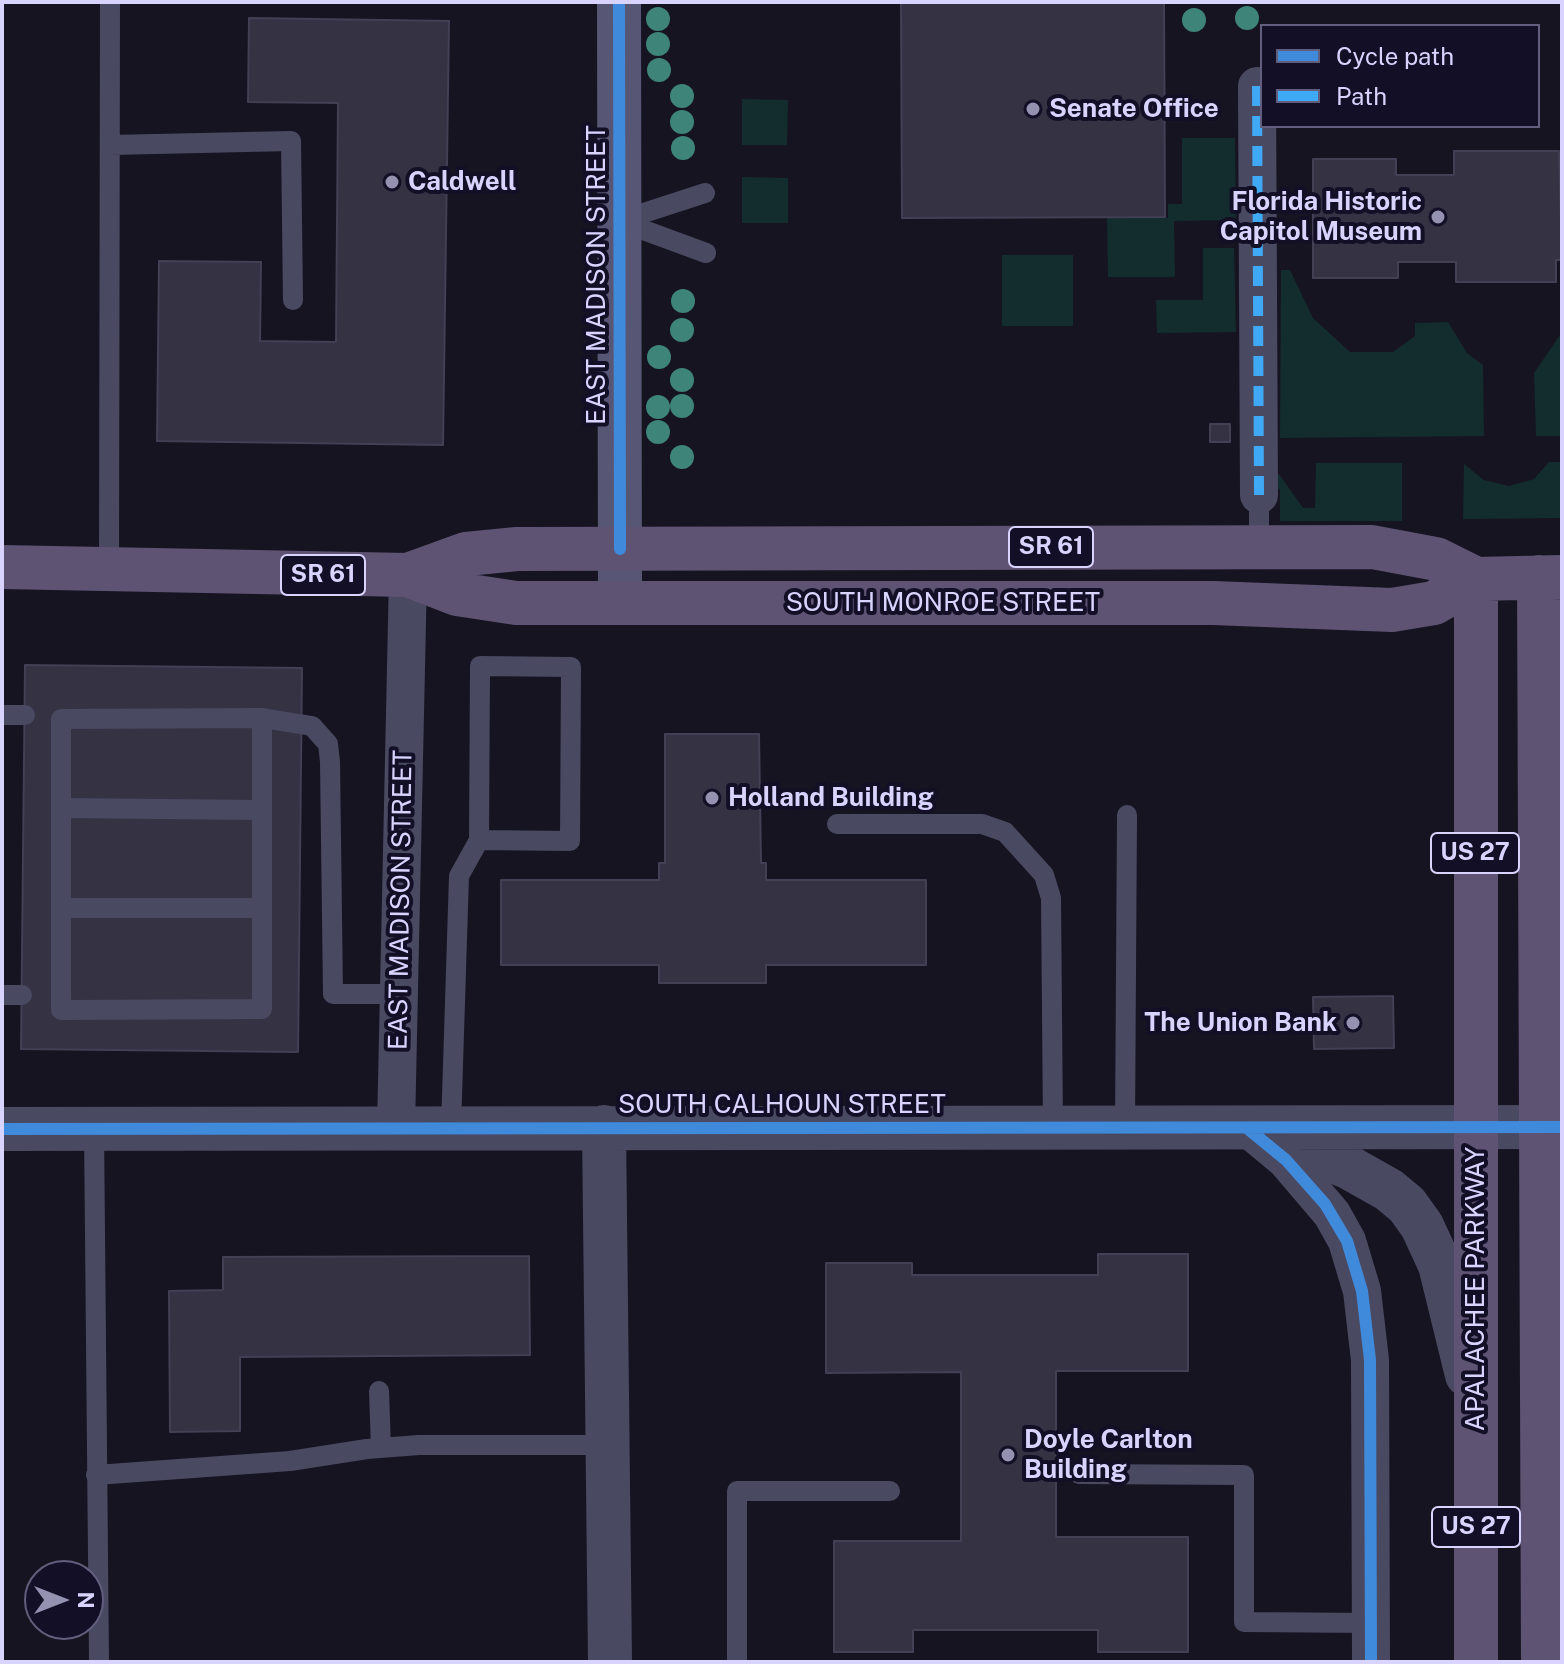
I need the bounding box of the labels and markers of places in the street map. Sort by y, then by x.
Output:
place label: Senate Office [1049,93,1219,125]
marker: Senate Office [1024,100,1042,118]
place label: Caldwell [408,166,516,198]
marker: Caldwell [383,173,401,191]
place label: Florida Historic Capitol Museum [1220,186,1422,248]
marker: Florida Historic Capitol Museum [1429,208,1447,226]
place label: Holland Building [728,782,934,814]
marker: Holland Building [703,789,721,807]
place label: The Union Bank [1144,1007,1337,1039]
marker: The Union Bank [1344,1014,1362,1032]
place label: Doyle Carlton Building [1024,1424,1193,1486]
marker: Doyle Carlton Building [999,1446,1017,1464]

